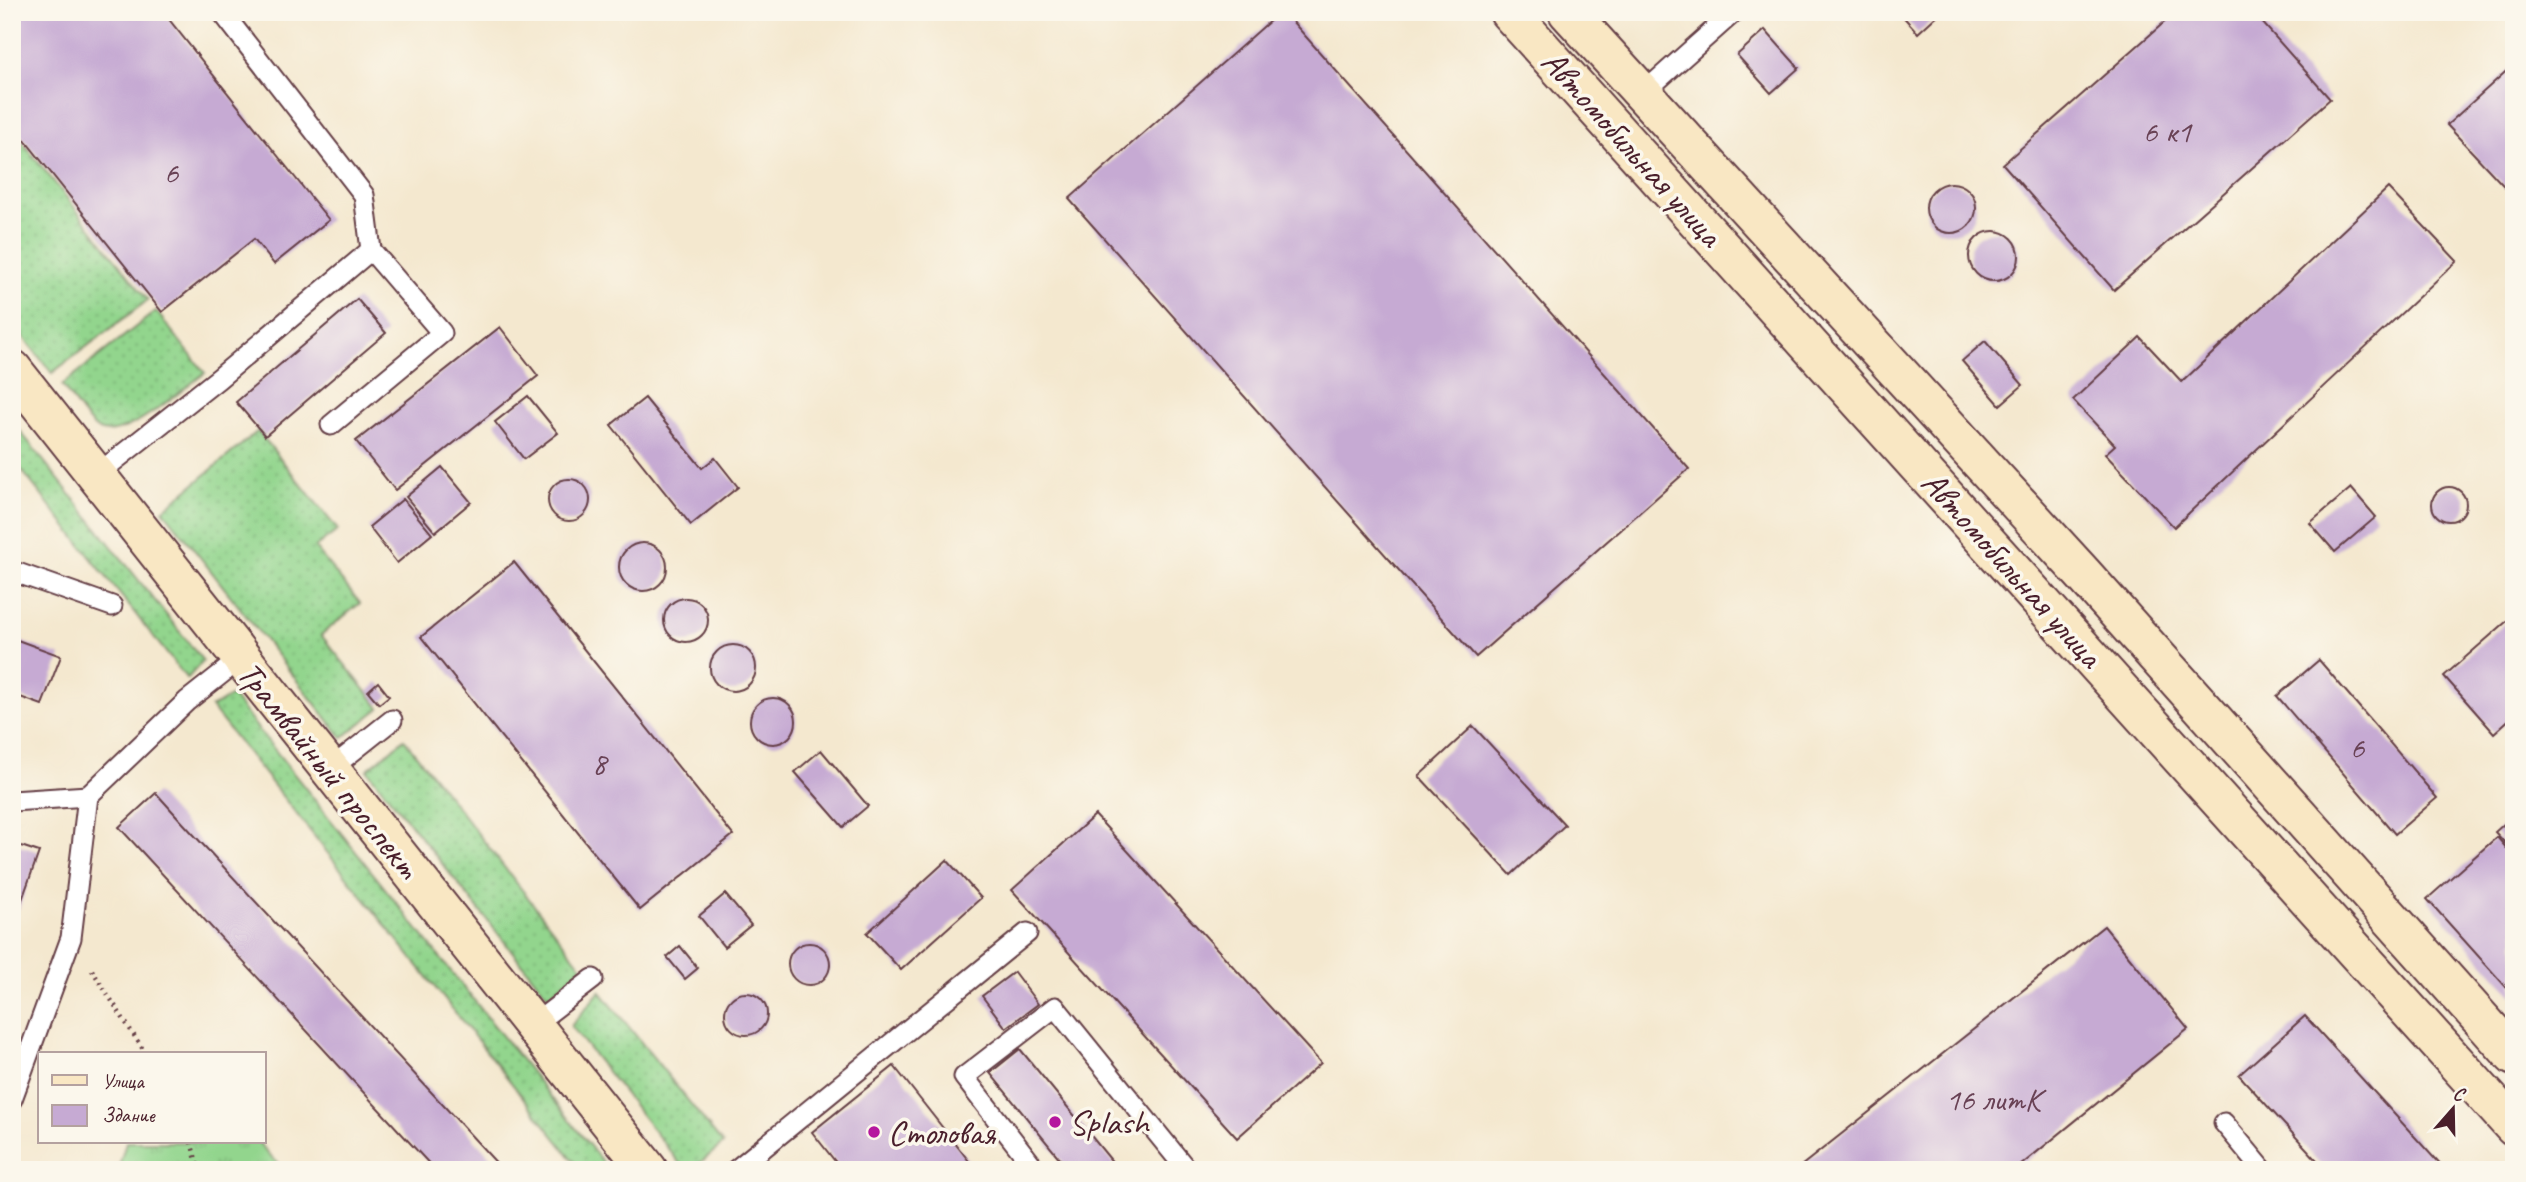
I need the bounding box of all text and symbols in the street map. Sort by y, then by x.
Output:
street label: Автомобильная улица [1532,40,1734,258]
house number: 6 к1 [2143,111,2193,152]
house number: 6 [164,152,180,193]
street label: Автомобильная улица [1912,461,2114,679]
street label: Трамвайный проспект [227,652,431,889]
house number: 6 [2350,727,2366,768]
house number: 8 [592,743,609,784]
legend [38,1052,266,1144]
text: Улица [102,1068,145,1094]
north arrow [2418,1074,2488,1144]
house number: 16 литК [1945,1079,2047,1120]
text: С [2450,1081,2469,1108]
place label: Splash [1069,1100,1150,1145]
text: Здание [102,1102,156,1128]
place label: Столовая [888,1110,996,1155]
marker: Splash [1047,1114,1063,1130]
marker: Столовая [866,1124,882,1140]

